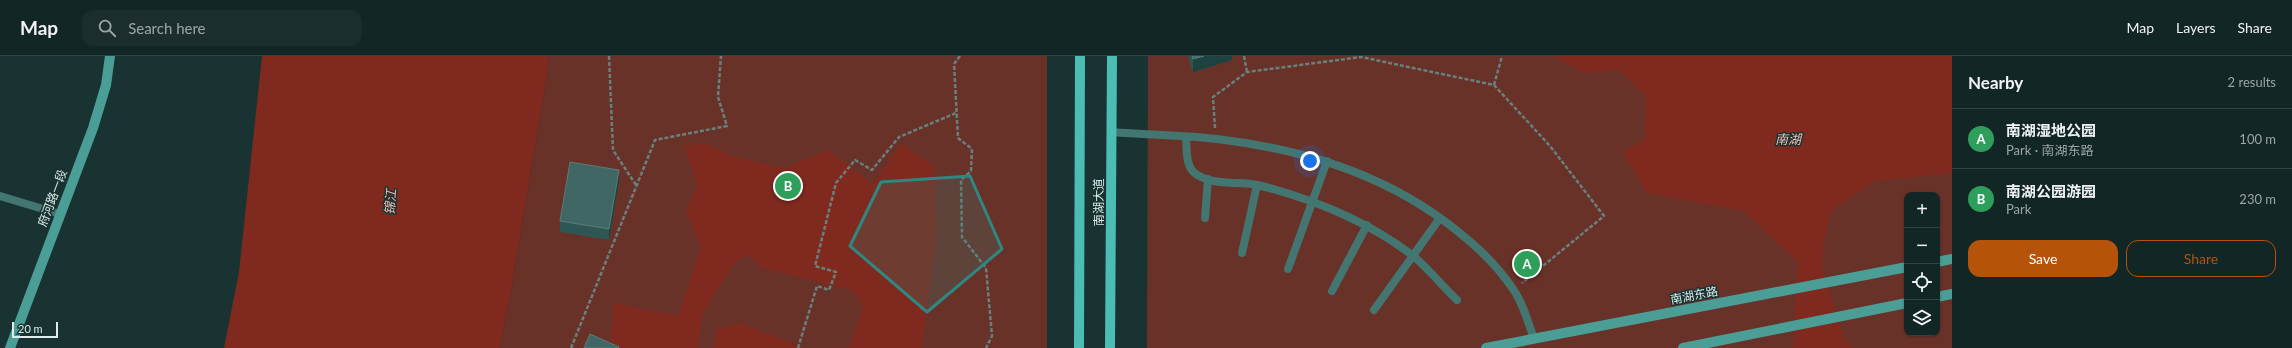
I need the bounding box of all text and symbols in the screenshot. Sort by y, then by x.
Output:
search box [82,10,362,46]
text: Map [20,16,58,39]
icon: search [96,17,118,39]
text: Search here [128,19,206,37]
text: Map [2126,19,2154,36]
text: Layers [2176,19,2216,36]
text: Share [2238,19,2272,36]
text: Nearby [1968,72,2023,93]
text: 2 results [2228,74,2276,90]
text: 南湖湿地公园 [2006,121,2096,139]
water label: 南湖 [1775,131,1803,147]
text: A [1976,131,1986,147]
text: 100 m [2239,131,2276,147]
text: Park · 南湖东路 [2006,142,2093,158]
your location [1300,151,1320,171]
street label: 府河路一段 [34,167,70,229]
pin: B [775,171,801,201]
street label: 南湖大道 [1091,178,1106,226]
text: 南湖公园游园 [2006,182,2096,200]
water label: 锦江 [381,186,399,216]
text: B [1977,191,1985,207]
text: 230 m [2239,191,2276,207]
map controls [1904,192,1940,336]
button: + [1904,192,1940,228]
text: Park [2006,201,2031,217]
button: − [1904,228,1940,264]
button: Save [1968,240,2118,277]
button: Share [2126,240,2276,277]
pin: A [1514,249,1540,279]
button: locate [1904,264,1940,300]
street label: 南湖东路 [1669,283,1719,307]
button: layers [1904,300,1940,336]
scale bar [12,320,58,339]
text: 20 m [18,322,43,335]

